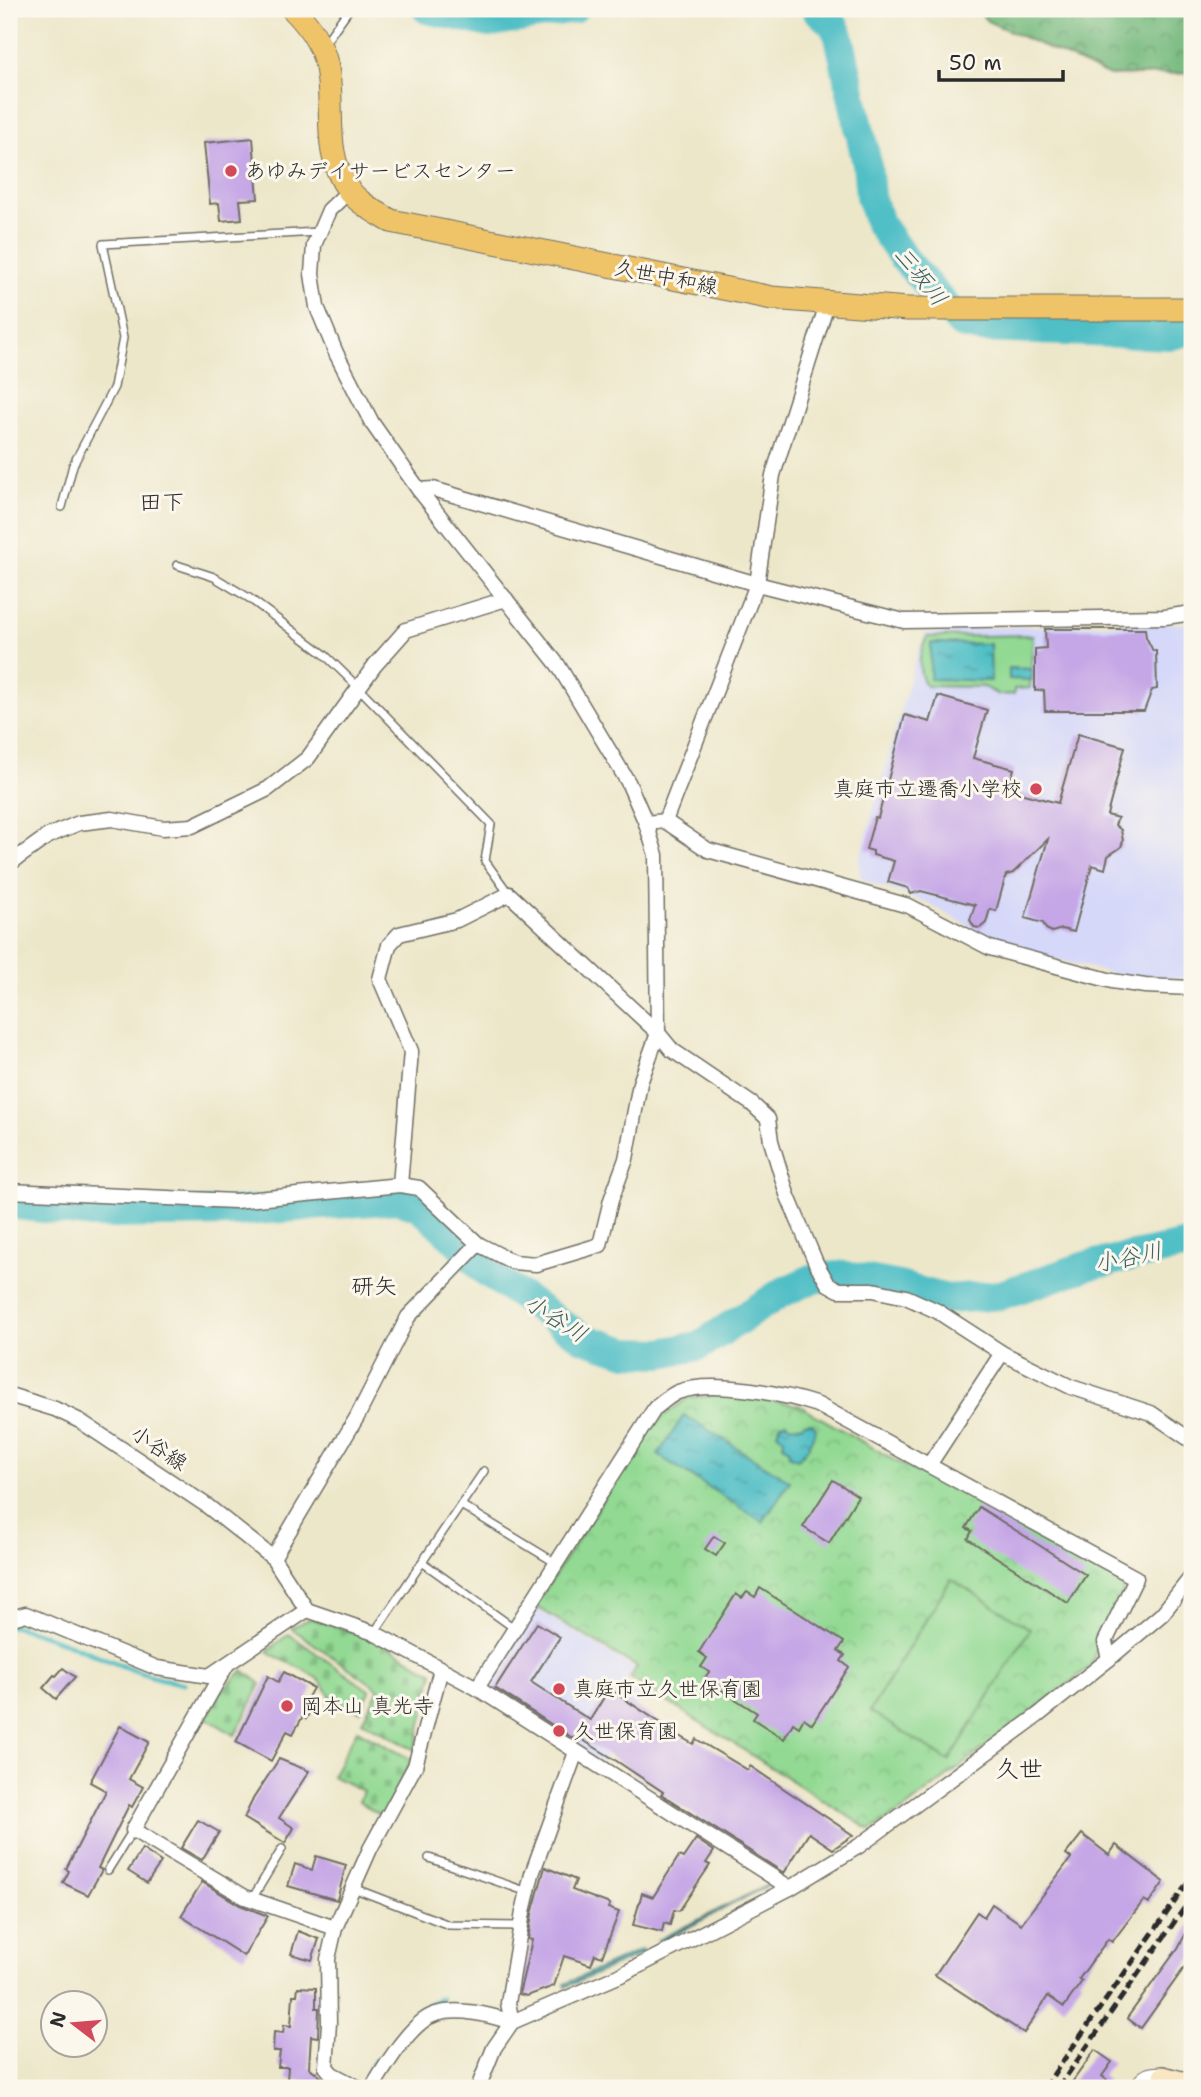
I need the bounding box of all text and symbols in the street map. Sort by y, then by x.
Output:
scale bar [939,38,1063,82]
text: 50 m [949,49,1002,77]
place label: あゆみデイサービスセンター [245,157,516,185]
marker: あゆみデイサービスセンター [223,163,239,179]
water label: 三坂川 [888,240,954,312]
street label: 久世中和線 [612,253,720,301]
district label: 田下 [139,487,185,517]
place label: 真庭市立遷喬小学校 [833,775,1022,803]
marker: 真庭市立遷喬小学校 [1028,781,1044,797]
water label: 小谷川 [1091,1235,1165,1279]
district label: 研矢 [351,1271,397,1301]
water label: 小谷川 [519,1287,593,1349]
street label: 小谷線 [125,1419,193,1477]
place label: 真庭市立久世保育園 [573,1675,762,1703]
marker: 真庭市立久世保育園 [551,1681,567,1697]
place label: 岡本山 真光寺 [301,1692,434,1720]
marker: 岡本山 真光寺 [279,1698,295,1714]
place label: 久世保育園 [573,1717,678,1745]
marker: 久世保育園 [551,1723,567,1739]
district label: 久世 [995,1753,1043,1785]
north arrow [38,1988,108,2058]
text: N [44,2009,72,2030]

